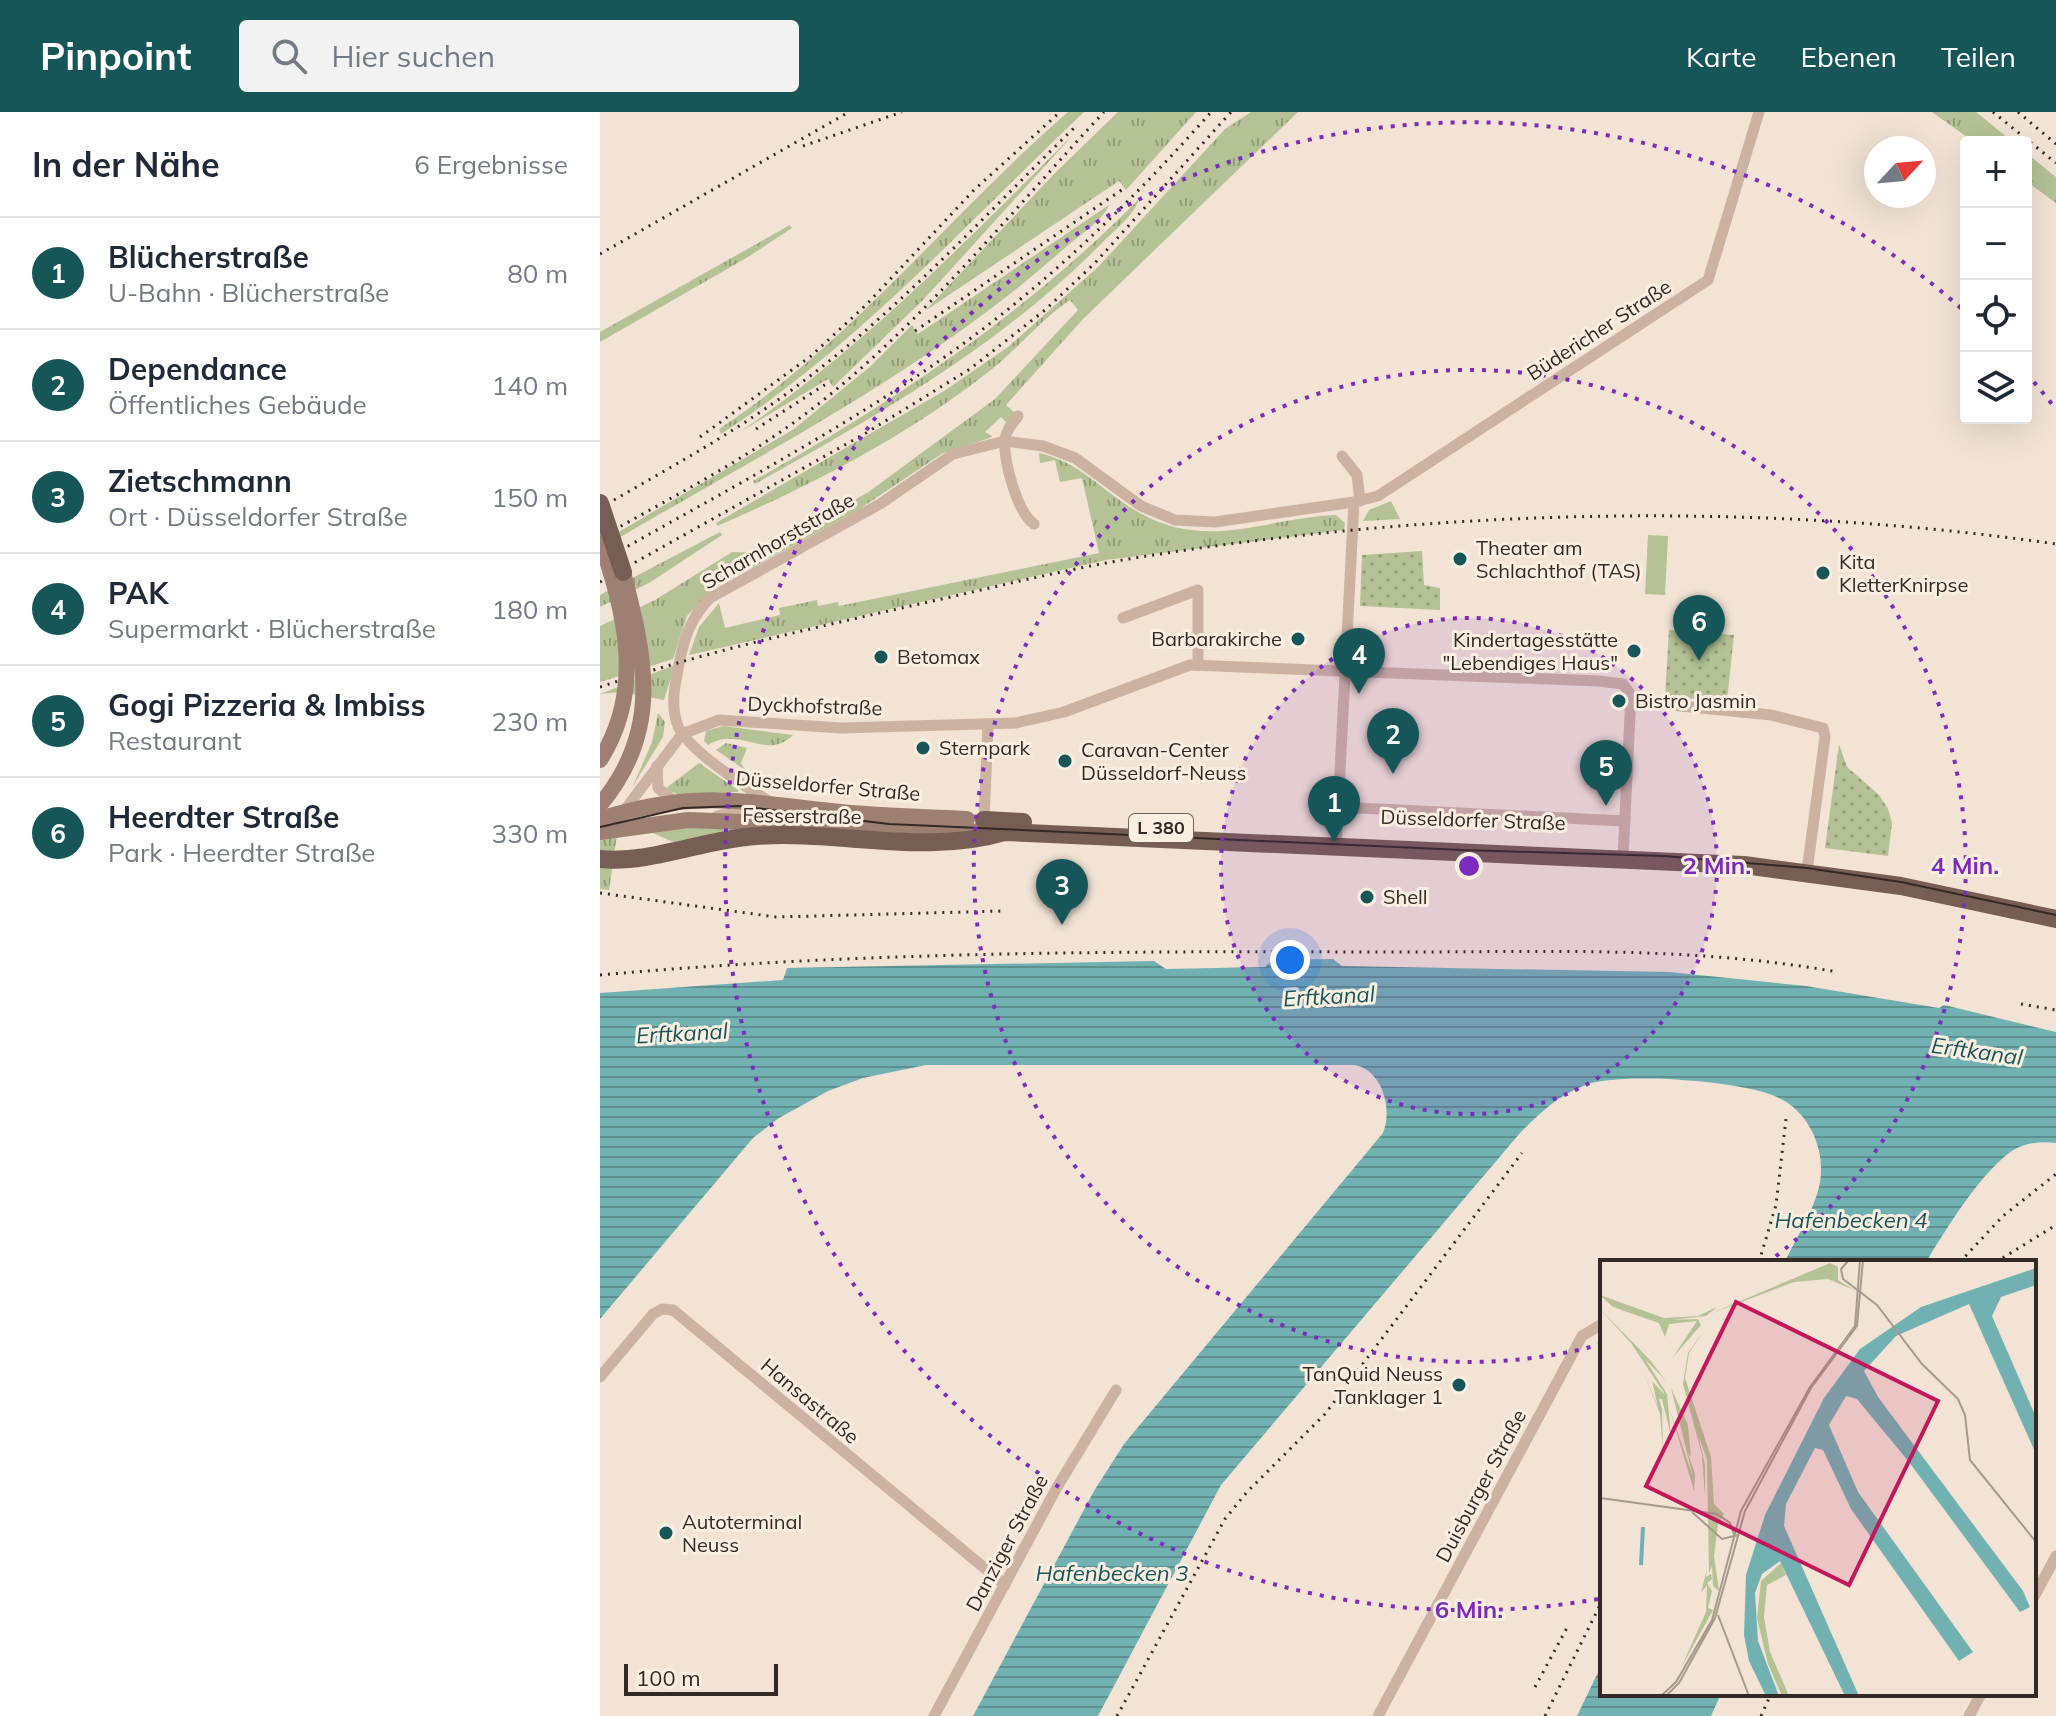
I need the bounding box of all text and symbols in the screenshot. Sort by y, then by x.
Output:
search box [239,20,799,92]
text: Pinpoint [40,32,191,80]
icon: search [267,34,311,78]
text: Hier suchen [331,37,495,75]
text: Karte [1686,39,1756,74]
text: Ebenen [1800,39,1897,74]
text: Teilen [1941,39,2016,74]
north arrow [1864,136,1936,208]
map controls [1960,136,2032,424]
button: + [1960,136,2032,208]
text: In der Nähe [32,143,220,186]
text: 6 Ergebnisse [414,148,568,181]
button: − [1960,208,2032,280]
text: Blücherstraße [108,238,309,276]
text: 1 [50,257,66,290]
text: 80 m [507,257,568,290]
street label: Büdericher Straße [1522,274,1676,386]
text: U-Bahn · Blücherstraße [108,276,389,309]
button: locate [1960,280,2032,352]
text: Dependance [108,350,287,388]
button: layers [1960,352,2032,424]
text: 2 [50,369,66,402]
text: 140 m [492,369,568,402]
text: Öffentliches Gebäude [108,388,367,421]
text: Zietschmann [108,462,292,500]
text: 3 [50,481,66,514]
text: 150 m [492,481,568,514]
street label: Scharnhorststraße [697,487,858,594]
text: Ort · Düsseldorfer Straße [108,500,408,533]
place label: Theater am Schlachthof (TAS) [1476,535,1642,583]
place label: Kita KletterKnirpse [1839,549,1968,597]
marker: Theater am Schlachthof (TAS) [1451,550,1469,568]
marker: Kita KletterKnirpse [1814,564,1832,582]
text: PAK [108,574,168,612]
text: 4 [50,593,66,626]
text: 180 m [492,593,568,626]
pin: 6 [1673,595,1725,661]
text: Supermarkt · Blücherstraße [108,612,436,645]
place label: Barbarakirche [1151,626,1282,651]
place label: Kindertagesstätte "Lebendiges Haus" [1442,627,1618,675]
pin: 4 [1333,628,1385,694]
marker: Barbarakirche [1289,630,1307,648]
marker: Kindertagesstätte "Lebendiges Haus" [1625,642,1643,660]
place label: Betomax [897,644,980,669]
marker: Betomax [872,648,890,666]
text: Gogi Pizzeria & Imbiss [108,686,425,724]
place label: Bistro Jasmin [1635,688,1757,713]
street label: Dyckhofstraße [747,691,883,720]
marker: Bistro Jasmin [1610,692,1628,710]
text: 5 [50,705,66,738]
text: 230 m [492,705,568,738]
pin: 2 [1367,708,1419,774]
text: Restaurant [108,724,242,757]
place label: Sternpark [939,735,1030,760]
place label: Caravan-Center Düsseldorf-Neuss [1081,737,1247,785]
marker: Sternpark [914,739,932,757]
pin: 5 [1580,740,1632,806]
marker: Caravan-Center Düsseldorf-Neuss [1056,752,1074,770]
street label: Düsseldorfer Straße [735,765,921,806]
pin: 1 [1308,776,1360,842]
text: Heerdter Straße [108,798,339,836]
street label: Fesserstraße [742,802,862,829]
street label: Düsseldorfer Straße [1380,804,1566,835]
road number: L 380 [1129,814,1193,842]
text: 6 [50,817,66,850]
text: 330 m [492,817,568,850]
text: Park · Heerdter Straße [108,836,376,869]
text: 2 Min. [1683,850,1751,880]
text: 4 Min. [1931,850,1999,880]
centre of rings [1455,852,1483,880]
pin: 3 [1036,859,1088,925]
place label: Shell [1383,884,1428,909]
marker: Shell [1358,888,1376,906]
your location [1270,940,1310,980]
water label: Erftkanal [1282,980,1376,1012]
water label: Erftkanal [635,1017,729,1049]
water label: Erftkanal [1930,1031,2025,1071]
water label: Hafenbecken 4 [1775,1206,1927,1234]
inset map [1600,1260,2036,1696]
street label: Hansastraße [756,1352,865,1449]
place label: TanQuid Neuss Tanklager 1 [1303,1361,1443,1409]
marker: TanQuid Neuss Tanklager 1 [1450,1376,1468,1394]
street label: Duisburger Straße [1430,1405,1531,1566]
street label: Danziger Straße [960,1470,1053,1615]
place label: Autoterminal Neuss [682,1509,802,1557]
marker: Autoterminal Neuss [657,1524,675,1542]
water label: Hafenbecken 3 [1036,1559,1188,1587]
text: 6 Min. [1435,1594,1503,1624]
scale bar [624,1660,778,1696]
text: 100 m [636,1664,701,1692]

